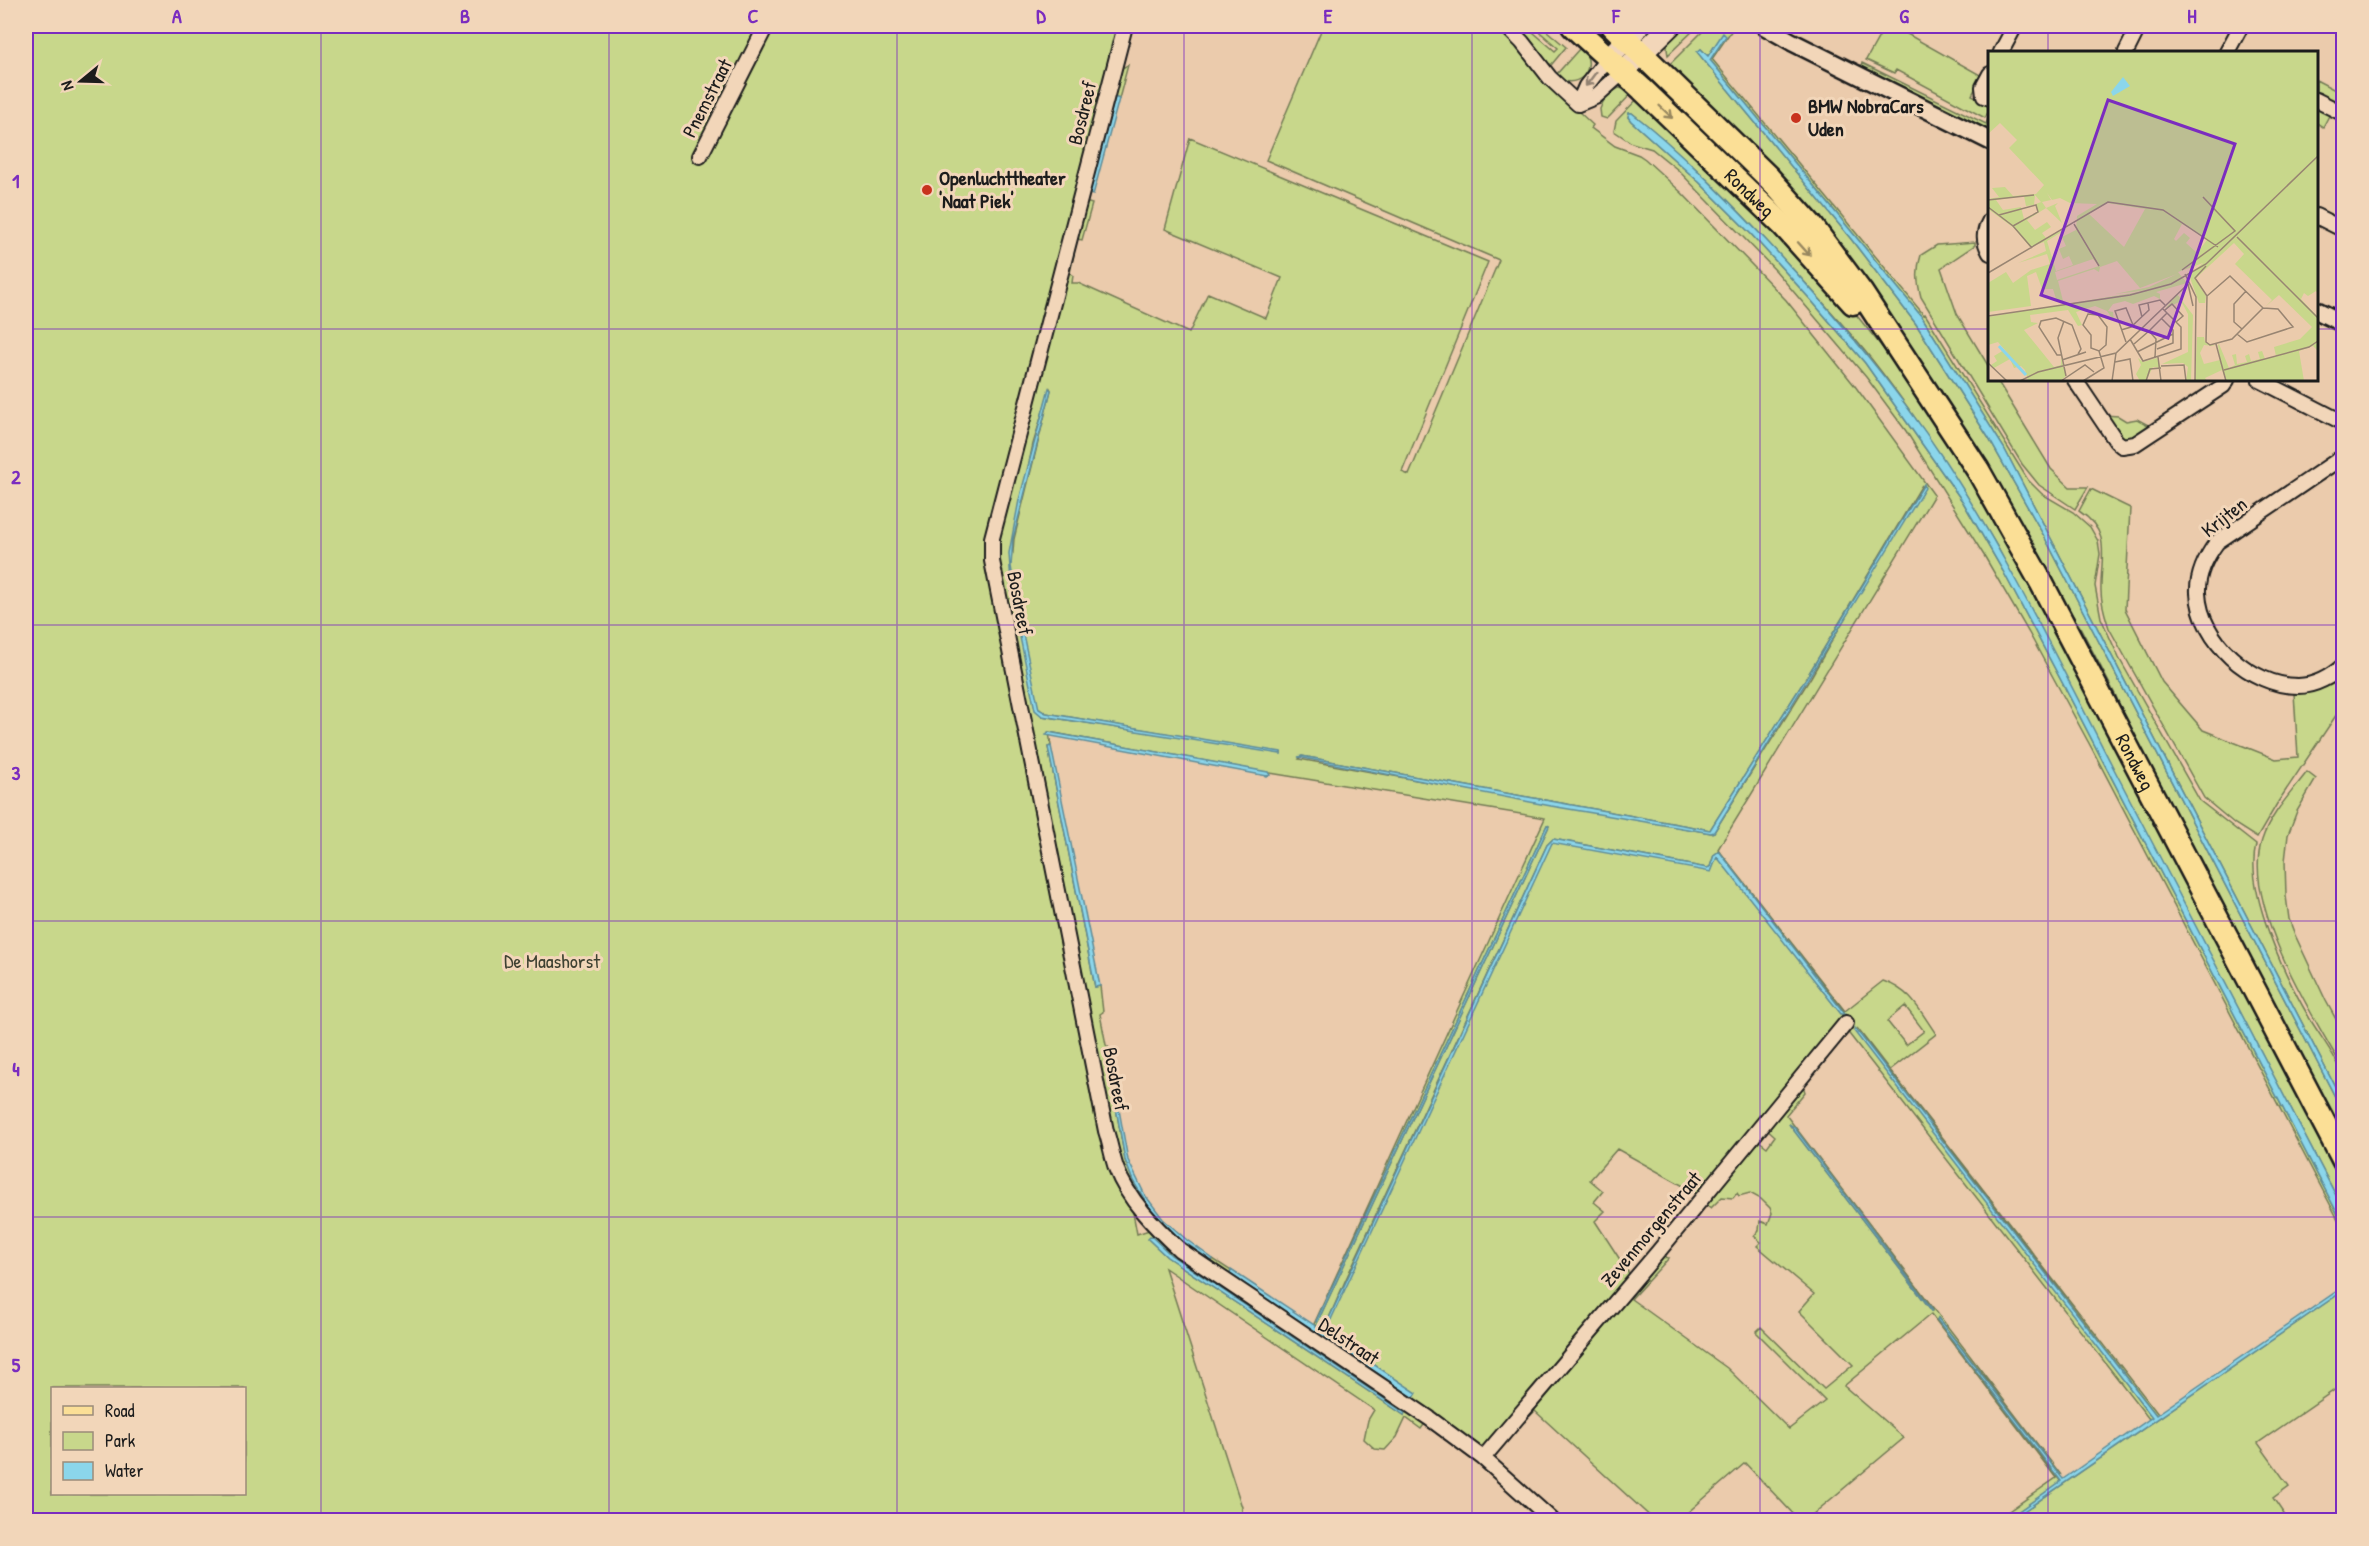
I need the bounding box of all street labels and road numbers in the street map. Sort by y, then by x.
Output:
street label: Pnemstraat [675,53,738,142]
street label: Bosdreef [1061,78,1102,147]
street label: Rondweg [1719,162,1781,223]
street label: Krijten [2195,490,2252,543]
street label: Bosdreef [1001,569,1040,637]
street label: Rondweg [2110,729,2162,795]
street label: Bosdreef [1097,1045,1136,1113]
street label: Zevenmorgenstraat [1594,1164,1708,1292]
street label: Delstraat [1314,1310,1386,1371]

